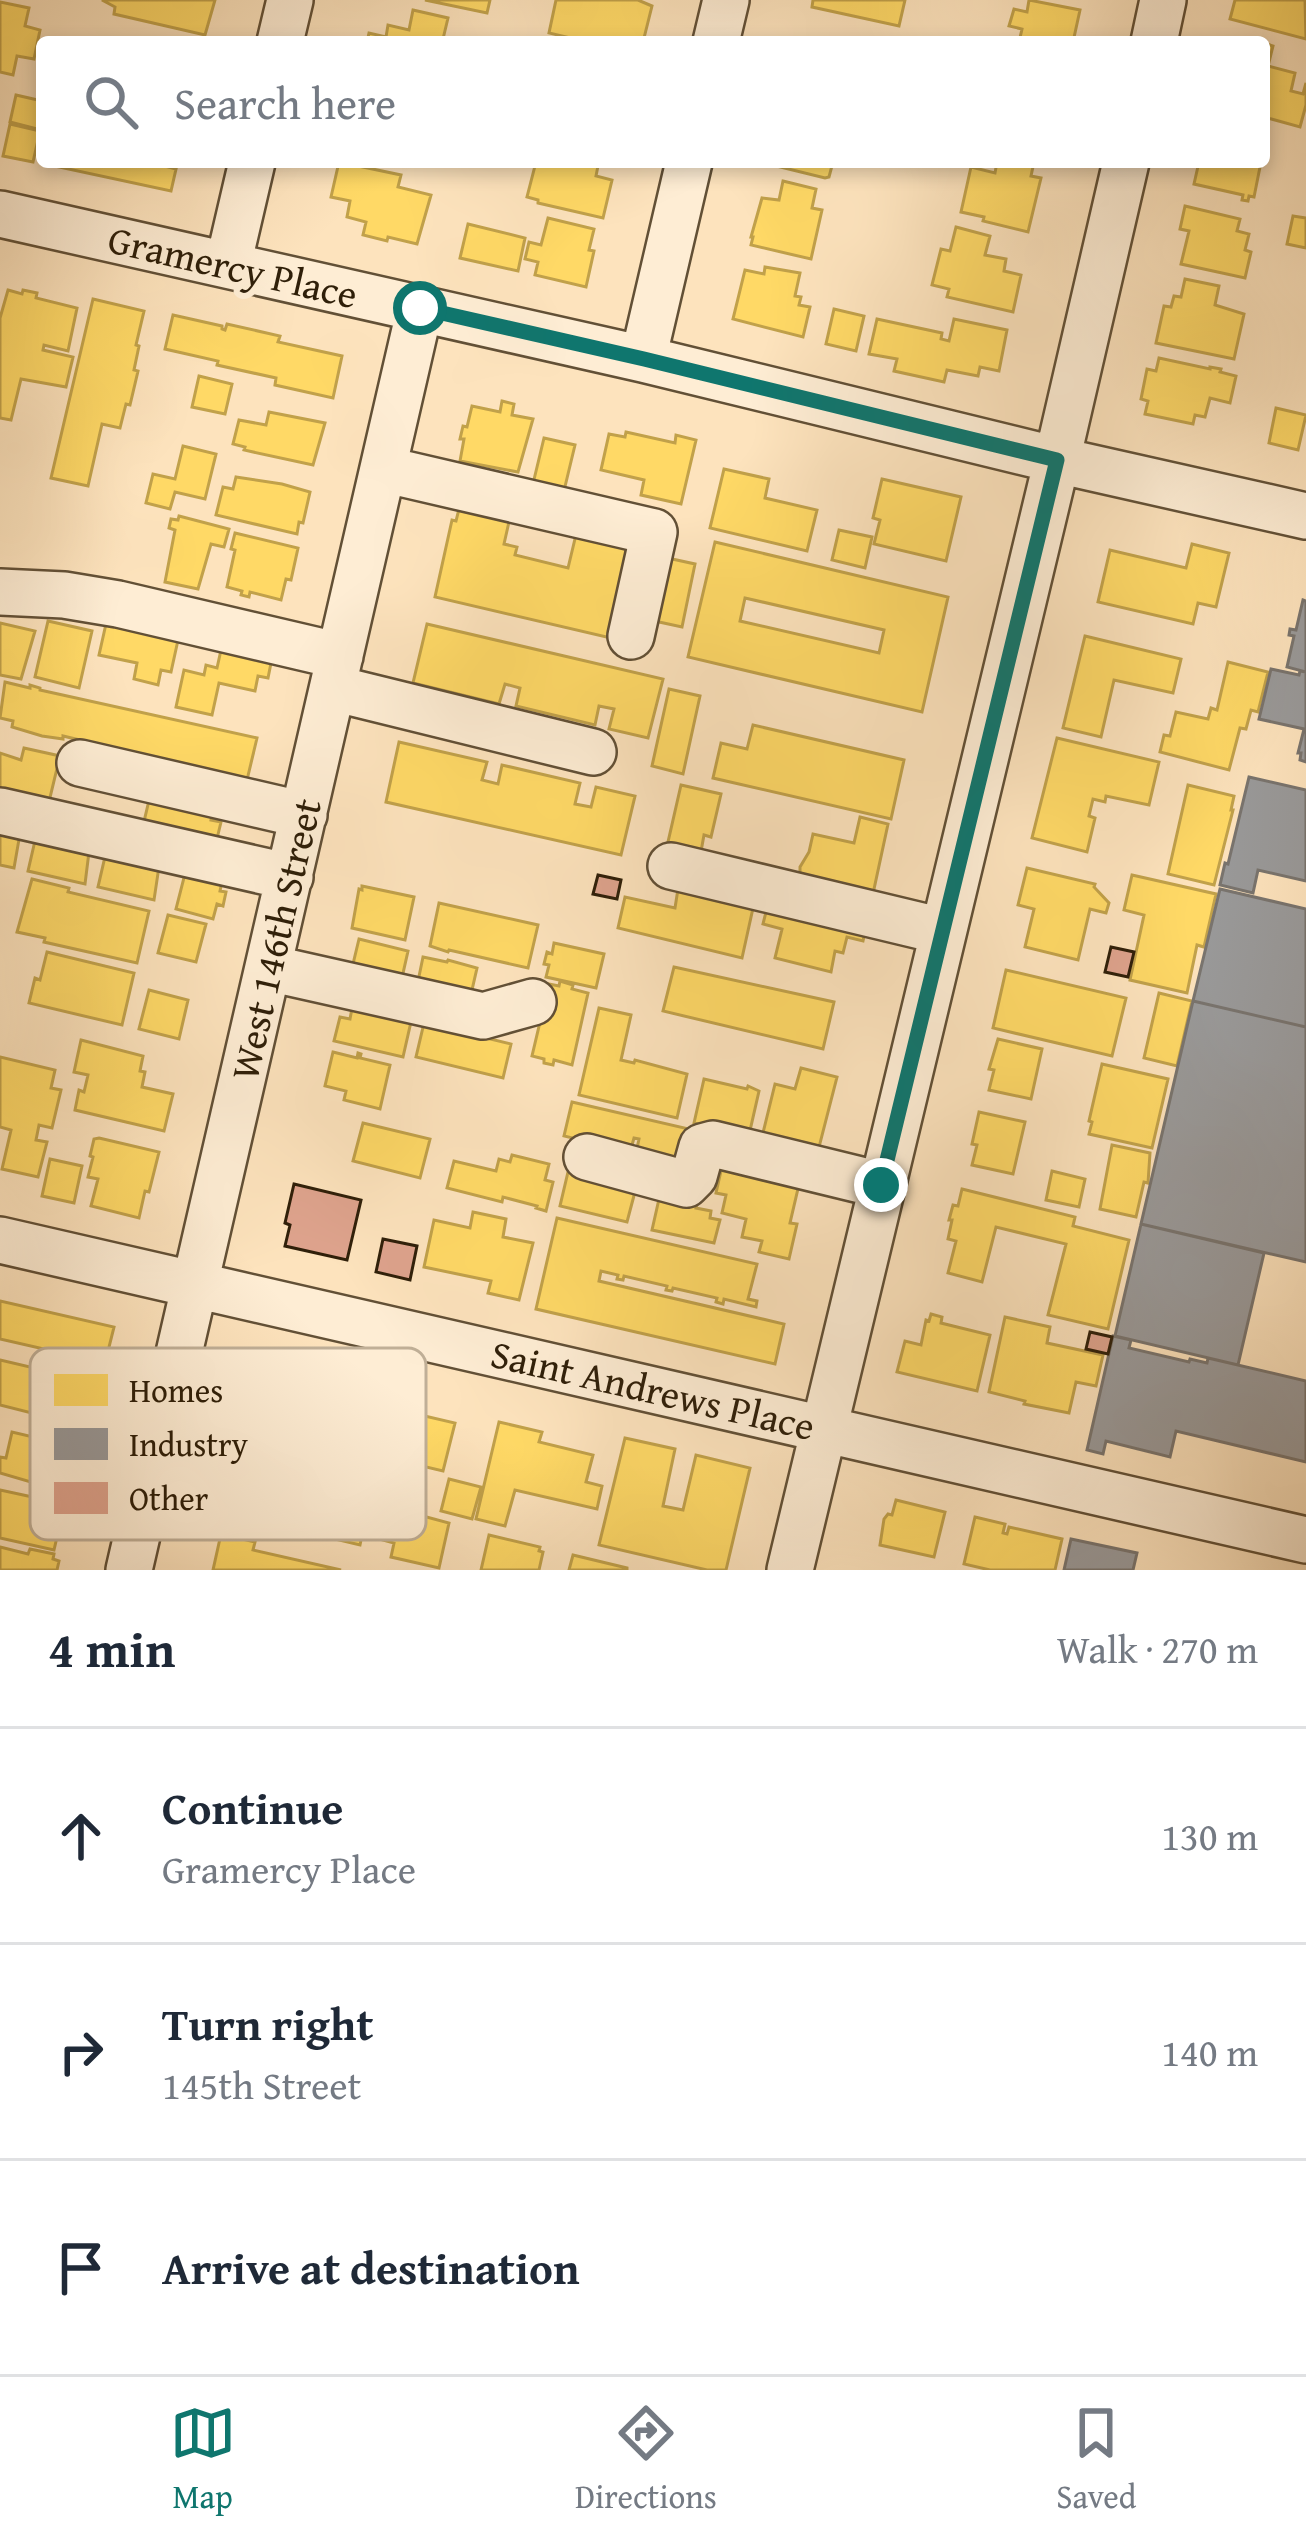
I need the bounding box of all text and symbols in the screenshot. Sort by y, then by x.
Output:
search box [36,36,1270,168]
icon: search [78,69,144,135]
text: Search here [174,70,396,135]
street label: Gramercy Place [103,210,363,322]
route start [393,281,447,335]
street label: West 146th Street [215,793,335,1085]
route end [854,1158,908,1212]
street label: Saint Andrews Place [486,1324,820,1454]
legend [30,1348,426,1540]
text: Homes [129,1366,223,1414]
text: Industry [129,1420,248,1468]
text: Other [129,1474,209,1522]
text: 4 min [48,1611,175,1686]
text: Walk · 270 m [1057,1620,1258,1677]
text: Continue [162,1775,343,1840]
icon: ahead [48,1803,114,1869]
text: 130 m [1161,1807,1258,1864]
text: Gramercy Place [162,1840,416,1897]
text: Turn right [162,1991,374,2056]
icon: right [48,2019,114,2085]
text: 140 m [1161,2023,1258,2080]
text: 145th Street [162,2056,361,2113]
icon: arrive [48,2235,114,2301]
text: Arrive at destination [162,2235,580,2300]
tab: Map [170,2400,236,2520]
tab: Directions [575,2400,717,2520]
tab: Saved [1056,2400,1136,2520]

